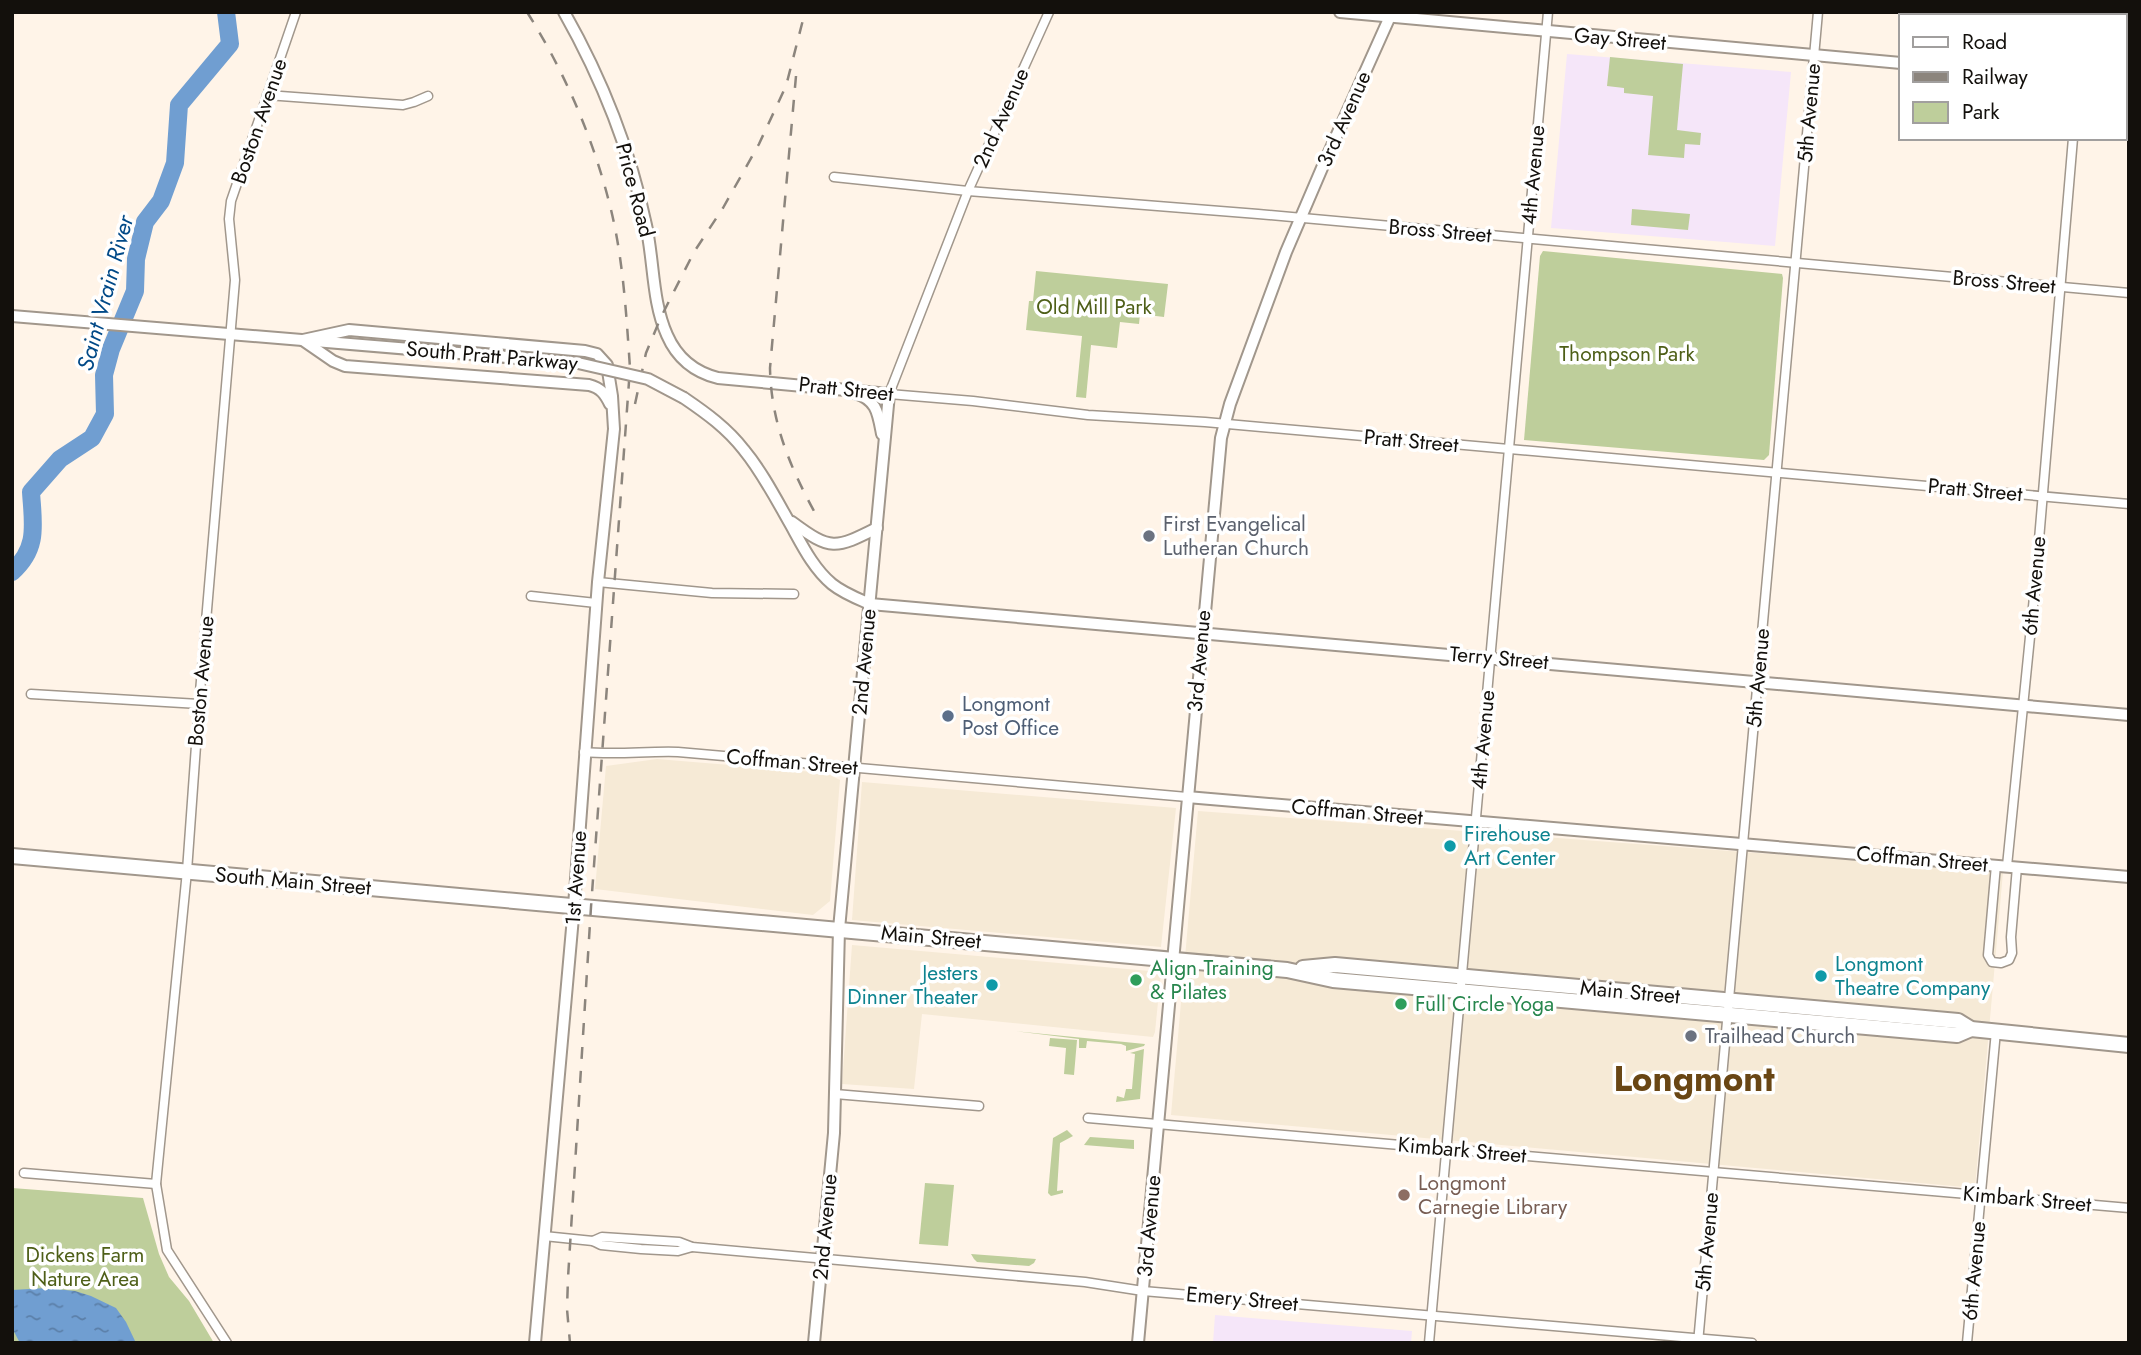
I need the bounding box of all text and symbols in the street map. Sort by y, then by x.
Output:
legend [1899,14,2127,140]
street label: Gay Street [1573,20,1667,58]
text: Road [1962,27,2007,57]
street label: Boston Avenue [224,54,295,188]
street label: 5th Avenue [1790,62,1828,164]
text: Railway [1962,62,2028,92]
street label: 2nd Avenue [966,63,1036,173]
street label: 3rd Avenue [1309,66,1379,172]
text: Park [1962,97,2000,127]
street label: 4th Avenue [1514,124,1552,226]
street label: Price Road [608,140,662,240]
water label: Saint Vrain River [68,210,142,374]
street label: Bross Street [1387,212,1493,250]
street label: Bross Street [1951,263,2057,301]
park label: Old Mill Park [1036,292,1153,322]
street label: South Pratt Parkway [405,334,580,379]
park label: Thompson Park [1559,339,1695,369]
street label: Pratt Street [797,369,895,409]
street label: Pratt Street [1362,422,1460,460]
street label: Pratt Street [1926,471,2024,509]
place label: First Evangelical Lutheran Church [1163,509,1309,563]
marker: First Evangelical Lutheran Church [1141,528,1157,544]
street label: 6th Avenue [2015,535,2053,637]
street label: 2nd Avenue [844,607,884,716]
street label: 3rd Avenue [1180,609,1218,713]
street label: Boston Avenue [180,614,222,748]
street label: 5th Avenue [1739,627,1777,729]
street label: Terry Street [1448,639,1550,677]
place label: Longmont Post Office [962,689,1059,743]
street label: 4th Avenue [1464,689,1502,791]
marker: Longmont Post Office [940,708,956,724]
street label: Coffman Street [725,741,859,783]
street label: Coffman Street [1290,791,1424,833]
place label: Firehouse Art Center [1464,819,1556,873]
street label: 1st Avenue [558,830,594,926]
marker: Firehouse Art Center [1442,838,1458,854]
street label: Coffman Street [1855,838,1989,880]
street label: South Main Street [214,859,372,903]
street label: Main Street [880,918,982,956]
place label: Longmont Theatre Company [1835,949,1991,1003]
place label: Align Training & Pilates [1150,953,1274,1007]
place label: Jesters Dinner Theater [847,958,979,1012]
marker: Longmont Theatre Company [1813,968,1829,984]
marker: Align Training & Pilates [1128,972,1144,988]
street label: Main Street [1579,973,1681,1011]
marker: Jesters Dinner Theater [984,977,1000,993]
place label: Full Circle Yoga [1415,989,1554,1019]
marker: Full Circle Yoga [1393,996,1409,1012]
place label: Trailhead Church [1705,1021,1855,1051]
marker: Trailhead Church [1683,1028,1699,1044]
district label: Longmont [1613,1054,1775,1104]
street label: Kimbark Street [1397,1129,1527,1171]
place label: Longmont Carnegie Library [1418,1168,1568,1222]
street label: 2nd Avenue [805,1172,845,1281]
street label: 3rd Avenue [1130,1174,1168,1278]
street label: Kimbark Street [1962,1178,2092,1220]
marker: Longmont Carnegie Library [1396,1187,1412,1203]
street label: 5th Avenue [1688,1191,1726,1293]
street label: 6th Avenue [1955,1220,1993,1322]
park label: Dickens Farm Nature Area [26,1240,144,1294]
street label: Emery Street [1185,1279,1299,1319]

